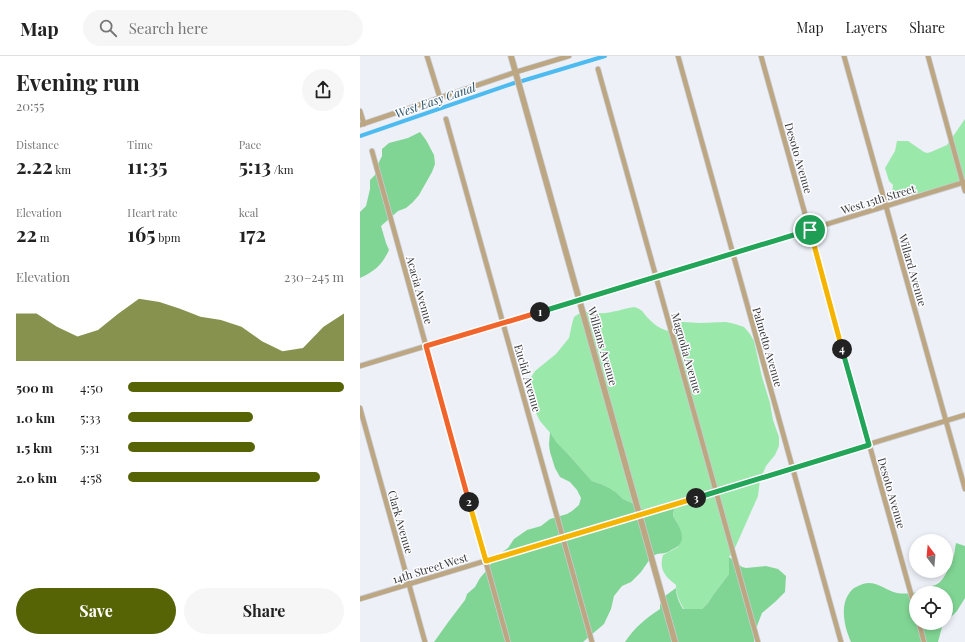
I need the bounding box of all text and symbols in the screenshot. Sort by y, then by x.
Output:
search box [83,10,363,46]
text: Map [20,15,59,41]
icon: search [97,17,119,39]
text: Search here [129,18,208,38]
text: Map [796,18,824,37]
text: Layers [846,18,887,37]
text: Share [909,18,945,37]
text: Evening run [16,67,140,97]
button: share [302,69,344,111]
water label: West Easy Canal [392,78,478,121]
text: 20:55 [16,97,44,114]
street label: Desoto Avenue [782,121,816,196]
text: Distance [16,137,59,152]
text: Time [127,137,153,152]
text: Pace [239,137,261,152]
text: 2.22 [16,152,53,179]
text: 11:35 [127,152,167,179]
text: 5:13 [239,152,271,179]
text: km [53,162,71,177]
text: /km [271,162,294,177]
street label: West 15th Street [838,181,917,218]
text: Elevation [16,205,62,220]
text: Heart rate [127,205,178,220]
text: kcal [239,205,258,220]
pin [793,213,827,247]
icon: arrive [799,219,821,241]
text: 22 [16,220,37,247]
text: 165 [127,220,155,247]
text: 172 [239,220,266,247]
text: m [37,230,49,245]
text: bpm [155,230,180,245]
street label: Willard Avenue [895,231,931,308]
street label: Acacia Avenue [403,253,437,326]
text: Elevation [16,268,70,285]
text: 230–245 m [284,268,344,285]
pin: 1 [530,302,550,322]
text: 1 [538,304,542,319]
street label: Williams Avenue [584,304,622,388]
street label: Palmetto Avenue [749,305,787,389]
street label: Magnolia Avenue [668,311,706,396]
pin: 4 [832,339,852,359]
text: 4 [839,341,845,356]
street label: Euclid Avenue [511,342,545,414]
text: 500 m [16,379,54,396]
text: 4:50 [80,379,103,396]
text: 1.0 km [16,409,55,426]
text: 5:33 [80,409,101,426]
text: 1.5 km [16,439,52,456]
text: 5:31 [80,439,100,456]
street label: Desoto Avenue [875,456,909,531]
text: 2.0 km [16,469,57,486]
text: 4:58 [80,469,102,486]
street label: Clark Avenue [385,488,417,556]
pin: 3 [686,488,706,508]
text: 3 [693,490,699,505]
pin: 2 [459,492,479,512]
text: 2 [466,494,472,509]
north arrow [909,534,953,578]
map controls [909,534,953,630]
street label: 14th Street West [391,549,470,587]
button: locate [909,586,953,630]
button: Save [16,588,176,634]
button: Share [184,588,344,634]

